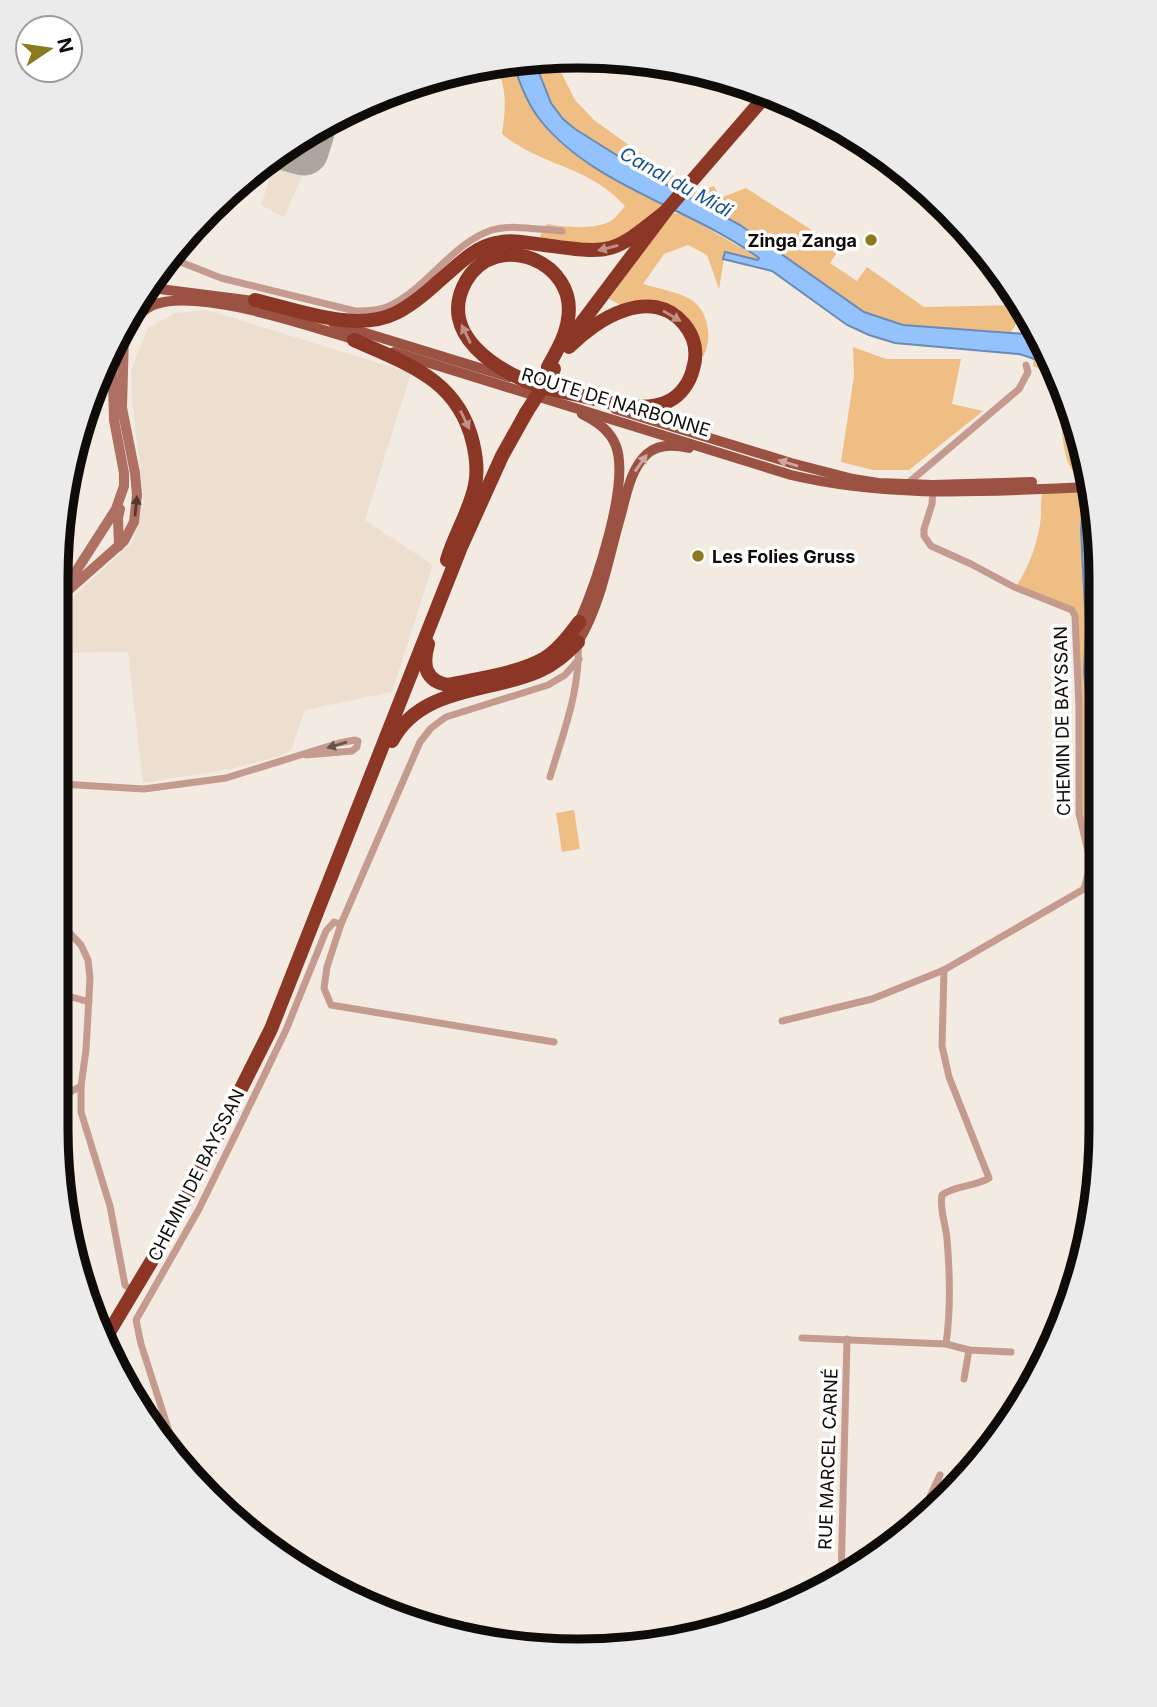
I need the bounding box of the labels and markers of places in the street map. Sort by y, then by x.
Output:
place label: Zinga Zanga [747,230,857,251]
marker: Zinga Zanga [863,232,879,248]
place label: Les Folies Gruss [712,546,855,567]
marker: Les Folies Gruss [690,548,706,564]

